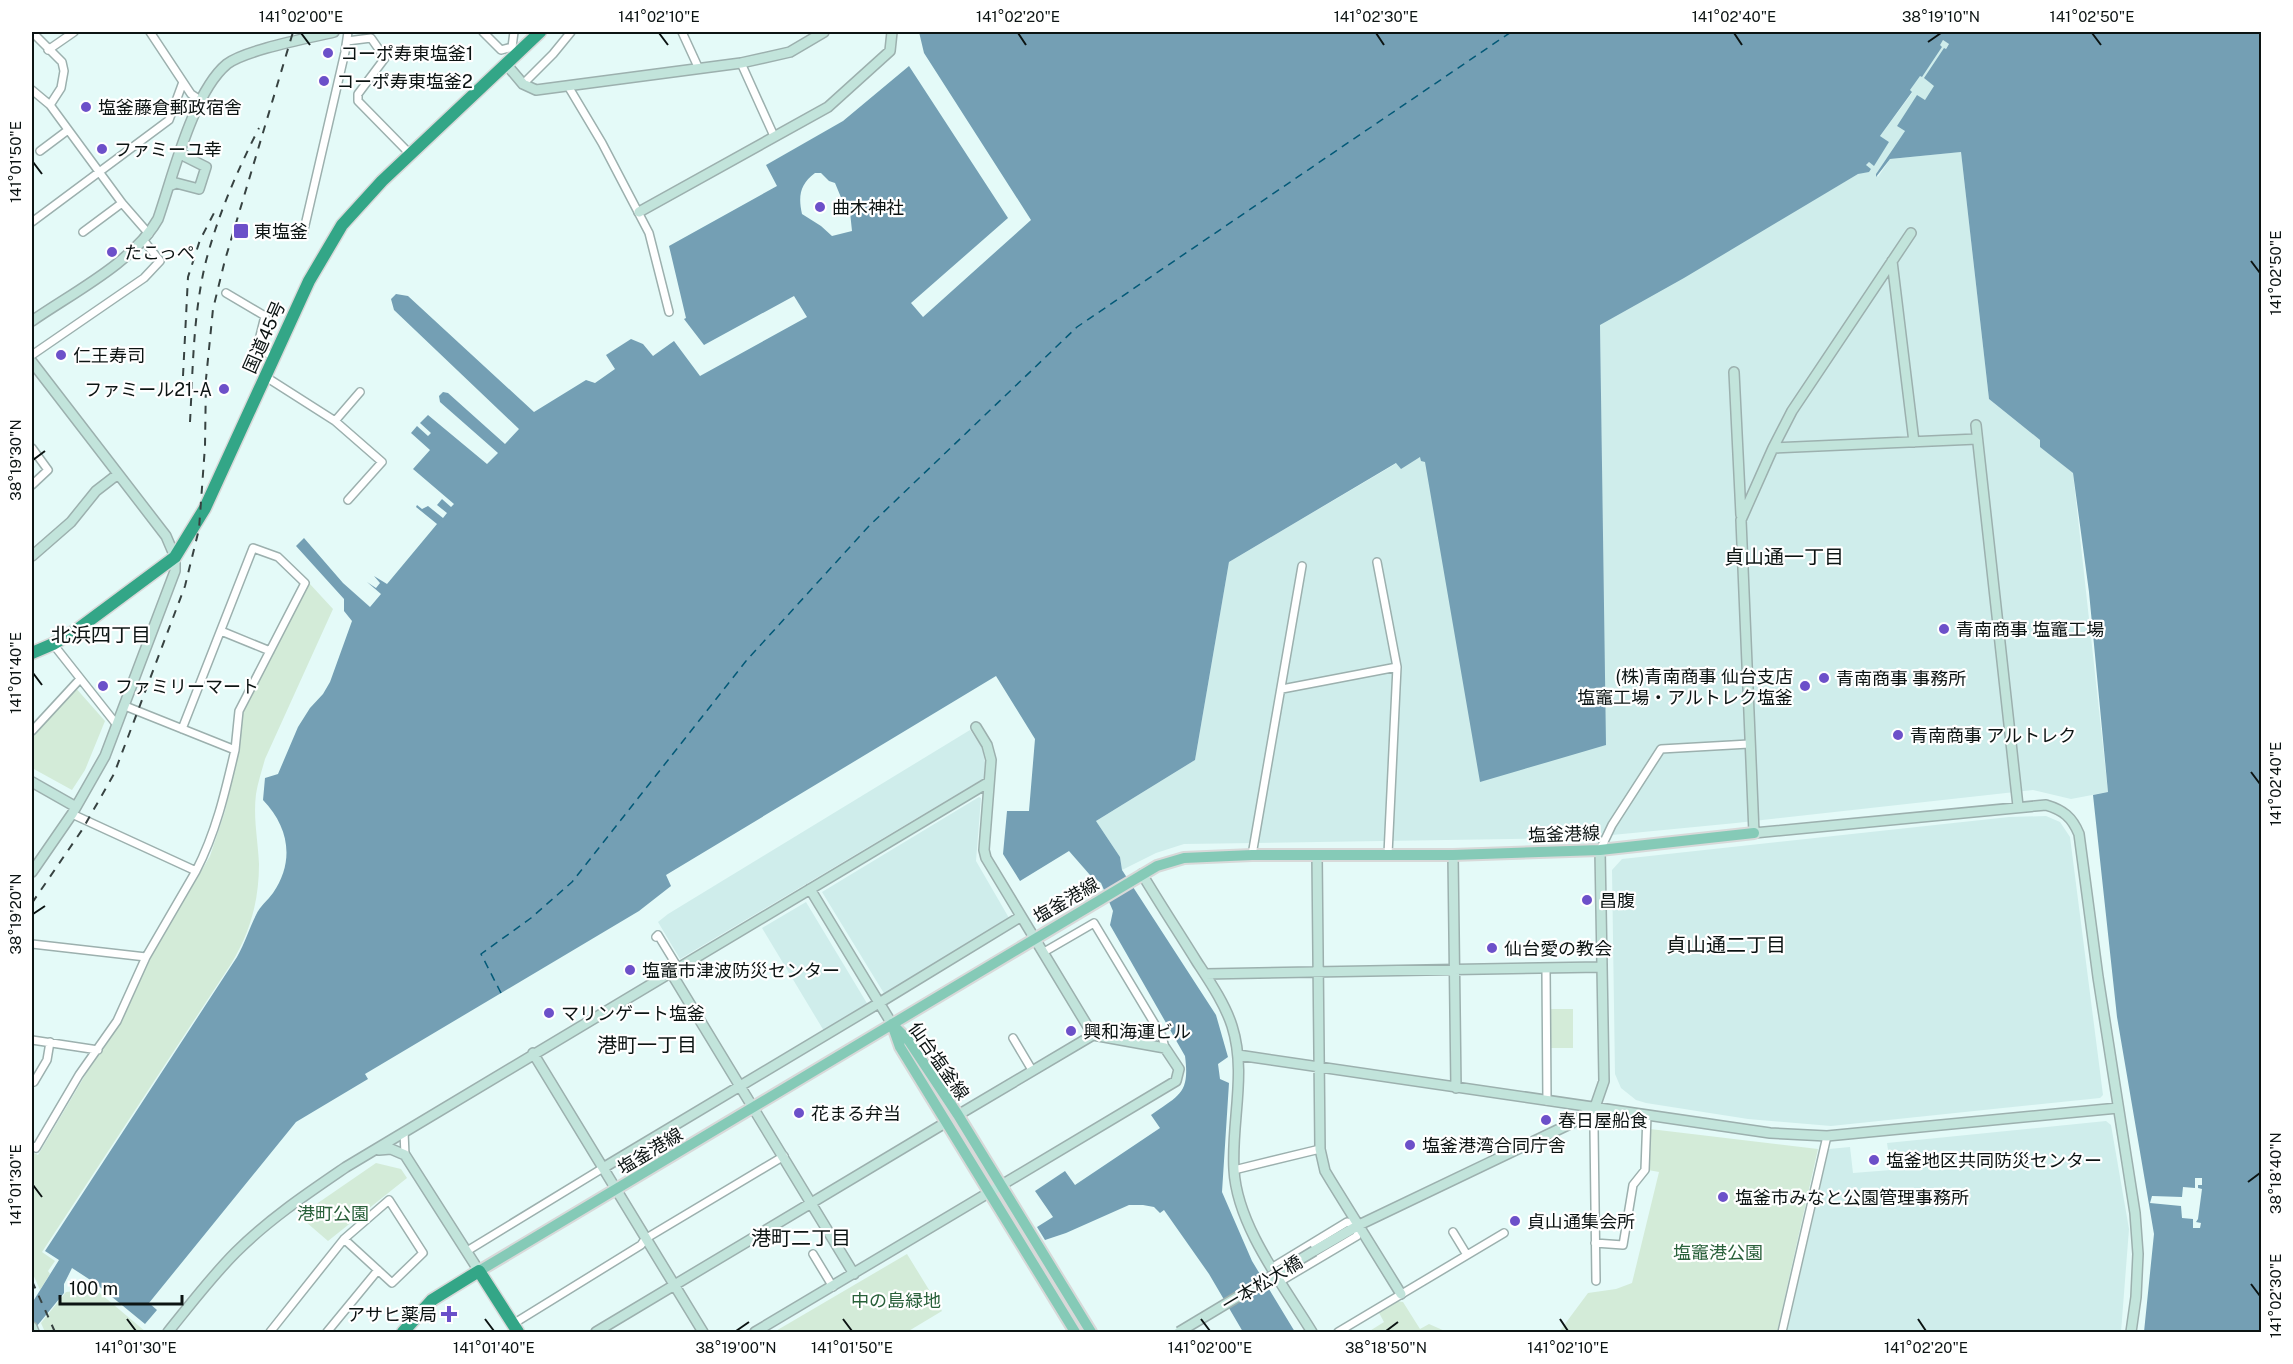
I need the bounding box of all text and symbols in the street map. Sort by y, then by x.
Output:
text: 141°02'00"E [259,8,343,25]
text: 141°02'10"E [618,8,700,25]
text: 141°02'20"E [976,8,1060,25]
text: 141°02'30"E [1334,8,1418,25]
text: 141°02'40"E [1692,8,1776,25]
text: 38°19'10"N [1902,8,1980,25]
text: 141°02'50"E [2050,8,2134,25]
place label: コーポ寿東塩釜1 [340,43,473,64]
marker: コーポ寿東塩釜1 [321,46,335,60]
place label: コーポ寿東塩釜2 [336,71,473,92]
marker: コーポ寿東塩釜2 [317,74,331,88]
place label: 塩釜藤倉郵政宿舎 [98,97,242,118]
marker: 塩釜藤倉郵政宿舎 [79,100,93,114]
text: 141°01'50"E [7,121,24,203]
place label: ファミーユ幸 [114,139,222,160]
marker: ファミーユ幸 [95,142,109,156]
place label: 曲木神社 [832,197,904,218]
marker: 曲木神社 [813,200,827,214]
place label: 東塩釜 [254,221,308,242]
marker: 東塩釜 [232,222,250,240]
text: 141°02'50"E [2267,231,2284,315]
place label: たこっぺ [124,242,195,263]
marker: たこっぺ [105,245,119,259]
street label: 国道45号 [239,298,289,376]
place label: 仁王寿司 [73,345,145,366]
marker: 仁王寿司 [54,348,68,362]
place label: ファミール21-A [84,379,212,400]
marker: ファミール21-A [217,382,231,396]
text: 38°19'30"N [7,419,24,501]
district label: 貞山通一丁目 [1724,545,1844,569]
place label: 青南商事 塩竈工場 [1956,619,2104,640]
marker: 青南商事 塩竈工場 [1937,622,1951,636]
district label: 北浜四丁目 [51,623,151,647]
text: 141°01'40"E [7,632,24,714]
place label: (株)青南商事 仙台支店 塩竈工場・アルトレク塩釜 [1577,666,1793,708]
place label: 青南商事 事務所 [1836,668,1966,689]
marker: 青南商事 事務所 [1817,671,1831,685]
place label: ファミリーマート [115,676,259,697]
marker: ファミリーマート [96,679,110,693]
marker: (株)青南商事 仙台支店 塩竈工場・アルトレク塩釜 [1798,679,1812,693]
place label: 青南商事 アルトレク [1910,725,2076,746]
marker: 青南商事 アルトレク [1891,728,1905,742]
text: 141°02'40"E [2267,742,2284,826]
street label: 塩釜港線 [1528,822,1600,846]
text: 38°19'20"N [7,873,24,955]
street label: 塩釜港線 [1030,873,1102,927]
place label: 昌腹 [1599,890,1635,911]
marker: 昌腹 [1580,893,1594,907]
district label: 貞山通二丁目 [1666,933,1786,957]
place label: 仙台愛の教会 [1504,938,1612,959]
marker: 仙台愛の教会 [1485,941,1499,955]
place label: 塩竈市津波防災センター [642,960,840,981]
marker: 塩竈市津波防災センター [623,963,637,977]
place label: マリンゲート塩釜 [561,1003,705,1024]
marker: マリンゲート塩釜 [542,1006,556,1020]
street label: 仙台塩釜線 [905,1018,973,1104]
place label: 興和海運ビル [1083,1021,1191,1042]
marker: 興和海運ビル [1064,1024,1078,1038]
district label: 港町一丁目 [597,1033,697,1057]
place label: 花まる弁当 [811,1103,901,1124]
marker: 花まる弁当 [792,1106,806,1120]
place label: 春日屋船食 [1558,1110,1648,1131]
marker: 春日屋船食 [1539,1113,1553,1127]
street label: 塩釜港線 [614,1123,686,1179]
text: 38°18'40"N [2267,1132,2284,1214]
place label: 塩釜港湾合同庁舎 [1422,1135,1566,1156]
marker: 塩釜港湾合同庁舎 [1403,1138,1417,1152]
text: 141°01'30"E [7,1144,24,1226]
place label: 塩釜地区共同防災センター [1886,1150,2102,1171]
marker: 塩釜地区共同防災センター [1867,1153,1881,1167]
place label: 塩釜市みなと公園管理事務所 [1735,1187,1969,1208]
marker: 塩釜市みなと公園管理事務所 [1716,1190,1730,1204]
park label: 港町公園 [297,1203,369,1224]
place label: 貞山通集会所 [1527,1211,1635,1232]
marker: 貞山通集会所 [1508,1214,1522,1228]
district label: 港町二丁目 [751,1226,851,1250]
park label: 塩竈港公園 [1673,1242,1763,1263]
street label: 一本松大橋 [1218,1251,1306,1315]
text: 141°02'30"E [2267,1254,2284,1338]
scale bar [60,1268,182,1306]
text: 100 m [69,1278,118,1299]
park label: 中の島緑地 [851,1290,941,1311]
place label: アサヒ薬局 [347,1304,437,1325]
marker: アサヒ薬局 [442,1307,456,1321]
text: 141°01'30"E [95,1339,177,1356]
text: 141°01'40"E [453,1339,535,1356]
text: 38°19'00"N [695,1339,777,1356]
text: 141°01'50"E [811,1339,893,1356]
text: 141°02'00"E [1168,1339,1252,1356]
text: 38°18'50"N [1345,1339,1427,1356]
text: 141°02'10"E [1527,1339,1609,1356]
text: 141°02'20"E [1884,1339,1968,1356]

